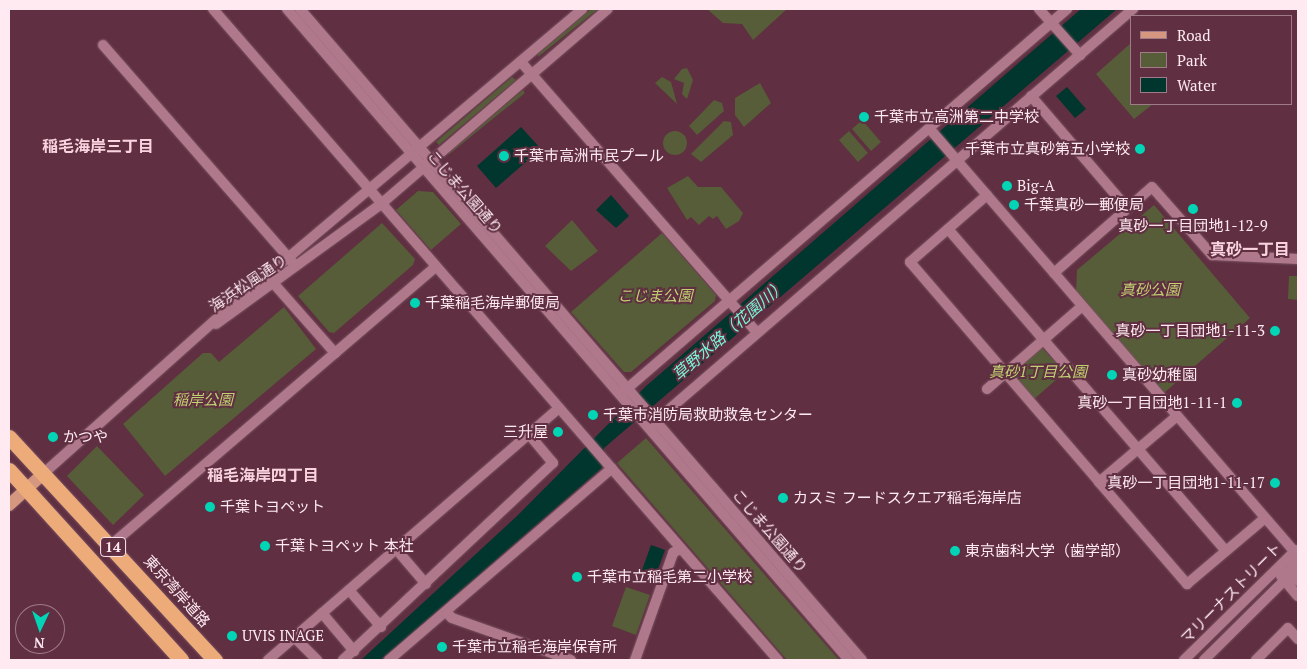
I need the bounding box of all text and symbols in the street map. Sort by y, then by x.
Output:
legend [1130,15,1292,105]
text: Road [1177,25,1210,45]
text: Park [1177,50,1207,70]
text: Water [1177,75,1216,95]
place label: 千葉市立高洲第二中学校 [874,108,1039,126]
marker: 千葉市立高洲第二中学校 [858,111,870,123]
district label: 稲毛海岸三丁目 [42,136,154,156]
place label: 千葉市立真砂第五小学校 [965,140,1130,158]
marker: 千葉市立真砂第五小学校 [1134,143,1146,155]
street label: こじま公園通り [424,146,506,238]
place label: 千葉市高洲市民プール [514,147,664,165]
marker: 千葉市高洲市民プール [498,150,510,162]
place label: Big-A [1017,177,1055,195]
marker: Big-A [1001,180,1013,192]
place label: 千葉真砂一郵便局 [1024,196,1144,214]
marker: 千葉真砂一郵便局 [1008,199,1020,211]
marker: 真砂一丁目団地1-12-9 [1187,203,1199,215]
place label: 真砂一丁目団地1-12-9 [1118,217,1268,235]
district label: 真砂一丁目 [1210,239,1290,259]
street label: 海浜松風通り [206,250,290,316]
water label: 草野水路（花園川） [668,276,790,384]
park label: 真砂公園 [1120,281,1180,299]
park label: こじま公園 [618,287,692,305]
place label: 千葉稲毛海岸郵便局 [425,294,560,312]
marker: 千葉稲毛海岸郵便局 [409,297,421,309]
place label: 真砂一丁目団地1-11-3 [1115,322,1265,340]
marker: 真砂一丁目団地1-11-3 [1269,325,1281,337]
park label: 真砂1丁目公園 [989,363,1087,381]
place label: 真砂幼稚園 [1122,366,1197,384]
marker: 真砂幼稚園 [1106,369,1118,381]
park label: 稲岸公園 [173,391,233,409]
place label: 真砂一丁目団地1-11-1 [1077,394,1227,412]
marker: 真砂一丁目団地1-11-1 [1231,397,1243,409]
place label: 千葉市消防局救助救急センター [603,406,813,424]
marker: 千葉市消防局救助救急センター [587,409,599,421]
place label: 三升屋 [503,423,548,441]
marker: 三升屋 [552,426,564,438]
place label: かつや [63,428,108,446]
marker: かつや [47,431,59,443]
district label: 稲毛海岸四丁目 [207,465,319,485]
place label: 真砂一丁目団地1-11-17 [1107,474,1265,492]
marker: 真砂一丁目団地1-11-17 [1269,477,1281,489]
street label: こじま公園通り [729,485,811,577]
place label: カスミ フードスクエア稲毛海岸店 [793,489,1022,507]
marker: カスミ フードスクエア稲毛海岸店 [777,492,789,504]
place label: 千葉トヨペット [220,498,325,516]
marker: 千葉トヨペット [204,501,216,513]
road number: 14 [99,536,127,558]
place label: 千葉トヨペット 本社 [275,537,414,555]
street label: マリーナストリート [1177,539,1285,647]
marker: 千葉トヨペット 本社 [259,540,271,552]
place label: 東京歯科大学（歯学部） [965,542,1130,560]
marker: 東京歯科大学（歯学部） [949,545,961,557]
street label: 東京湾岸道路 [140,552,214,630]
place label: 千葉市立稲毛第二小学校 [587,568,752,586]
marker: 千葉市立稲毛第二小学校 [571,571,583,583]
north arrow [15,604,65,654]
place label: UVIS INAGE [242,627,324,645]
marker: UVIS INAGE [226,630,238,642]
text: N [33,634,45,653]
place label: 千葉市立稲毛海岸保育所 [452,638,617,656]
marker: 千葉市立稲毛海岸保育所 [436,641,448,653]

